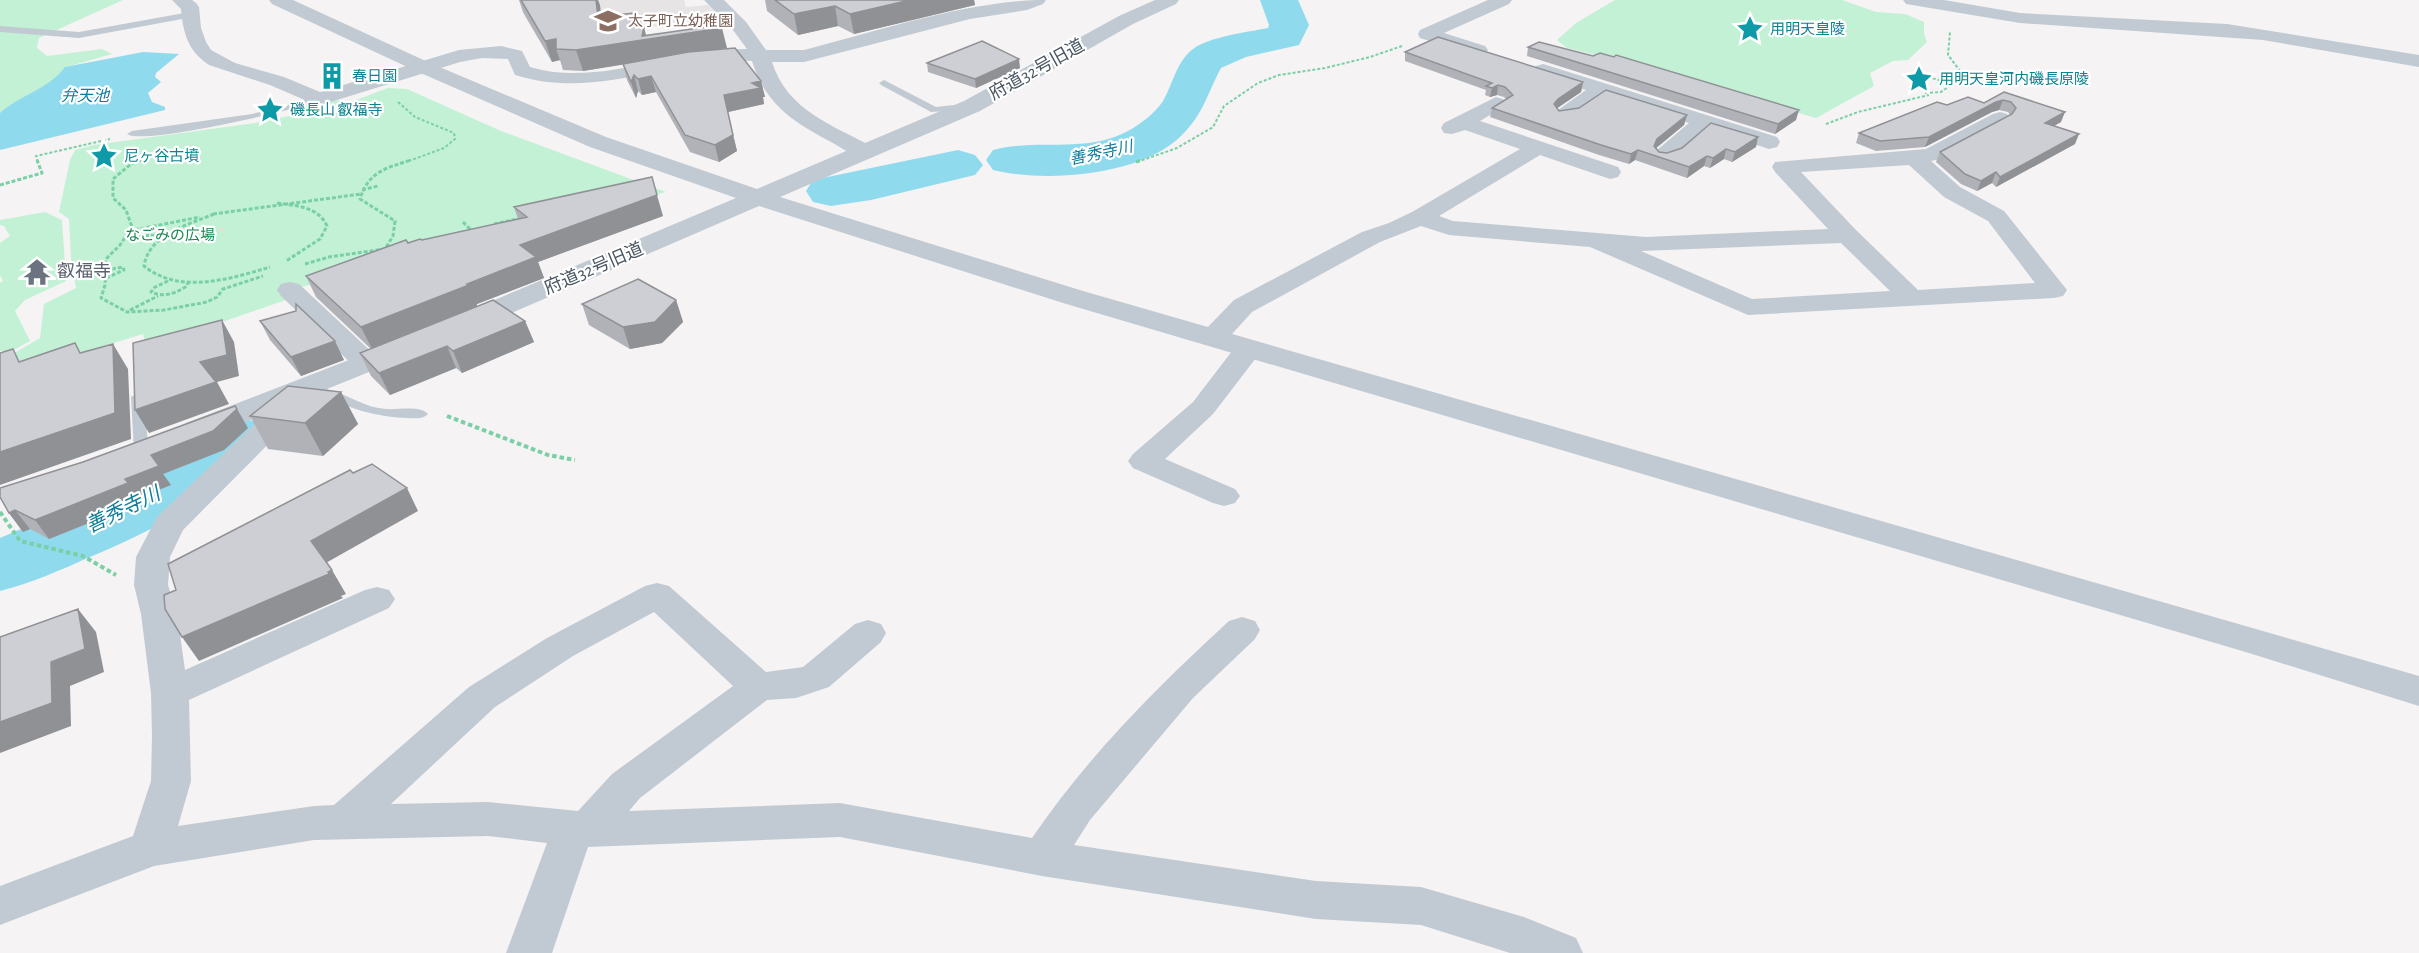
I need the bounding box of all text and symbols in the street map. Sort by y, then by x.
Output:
school or university icon: 太子町立幼稚園 [593,6,623,36]
place label: 太子町立幼稚園 [628,13,733,29]
place icon: 用明天皇陵 [1735,14,1765,44]
place label: 用明天皇陵 [1770,21,1845,37]
street label: 府道32号旧道 [985,35,1088,103]
building icon: 春日園 [317,61,347,91]
place icon: 用明天皇河内磯長原陵 [1904,64,1934,94]
place label: 春日園 [352,68,397,84]
place label: 用明天皇河内磯長原陵 [1939,71,2089,87]
water label: 弁天池 [61,87,111,104]
place icon: 磯長山 叡福寺 [255,95,285,125]
place label: 磯長山 叡福寺 [290,102,382,118]
water label: 善秀寺川 [1068,137,1136,167]
place icon: 尼ヶ谷古墳 [89,141,119,171]
place label: 尼ヶ谷古墳 [124,148,199,164]
park label: なごみの広場 [125,227,215,243]
street label: 府道32号旧道 [541,238,646,298]
temple icon: 叡福寺 [22,257,52,287]
place label: 叡福寺 [57,262,111,281]
water label: 善秀寺川 [82,482,165,537]

